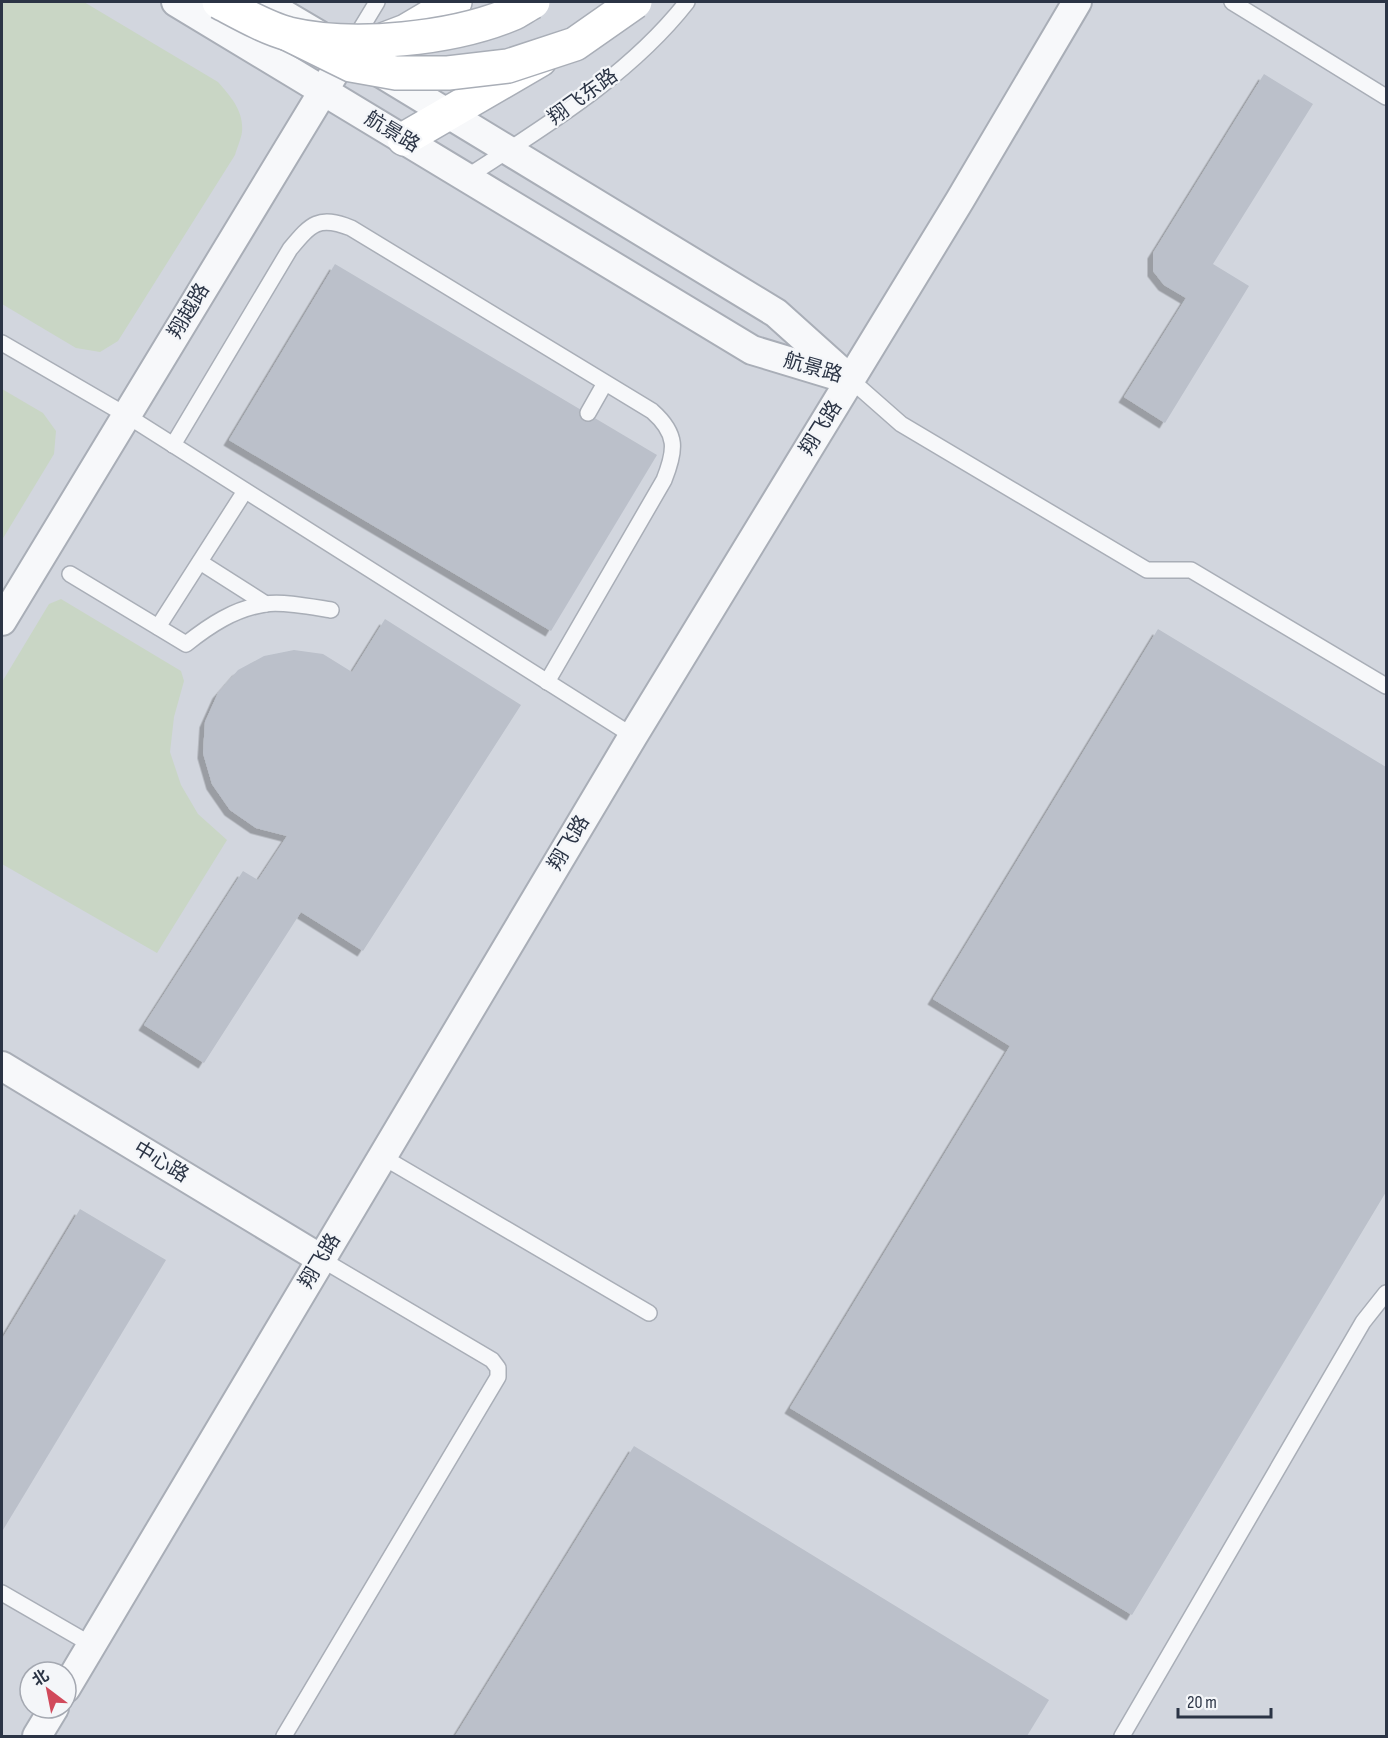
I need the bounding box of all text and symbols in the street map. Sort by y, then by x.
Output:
street label: 翔飞东路 [544,64,622,130]
street label: 航景路 [360,106,424,158]
street label: 翔越路 [163,279,215,343]
street label: 航景路 [781,348,845,388]
street label: 翔飞路 [795,396,847,460]
street label: 翔飞路 [543,811,595,875]
street label: 中心路 [129,1136,193,1188]
street label: 翔飞路 [294,1229,346,1293]
north arrow [18,1660,78,1720]
text: 北 [29,1666,53,1691]
scale bar [1178,1681,1271,1719]
text: 20 m [1187,1692,1217,1713]

